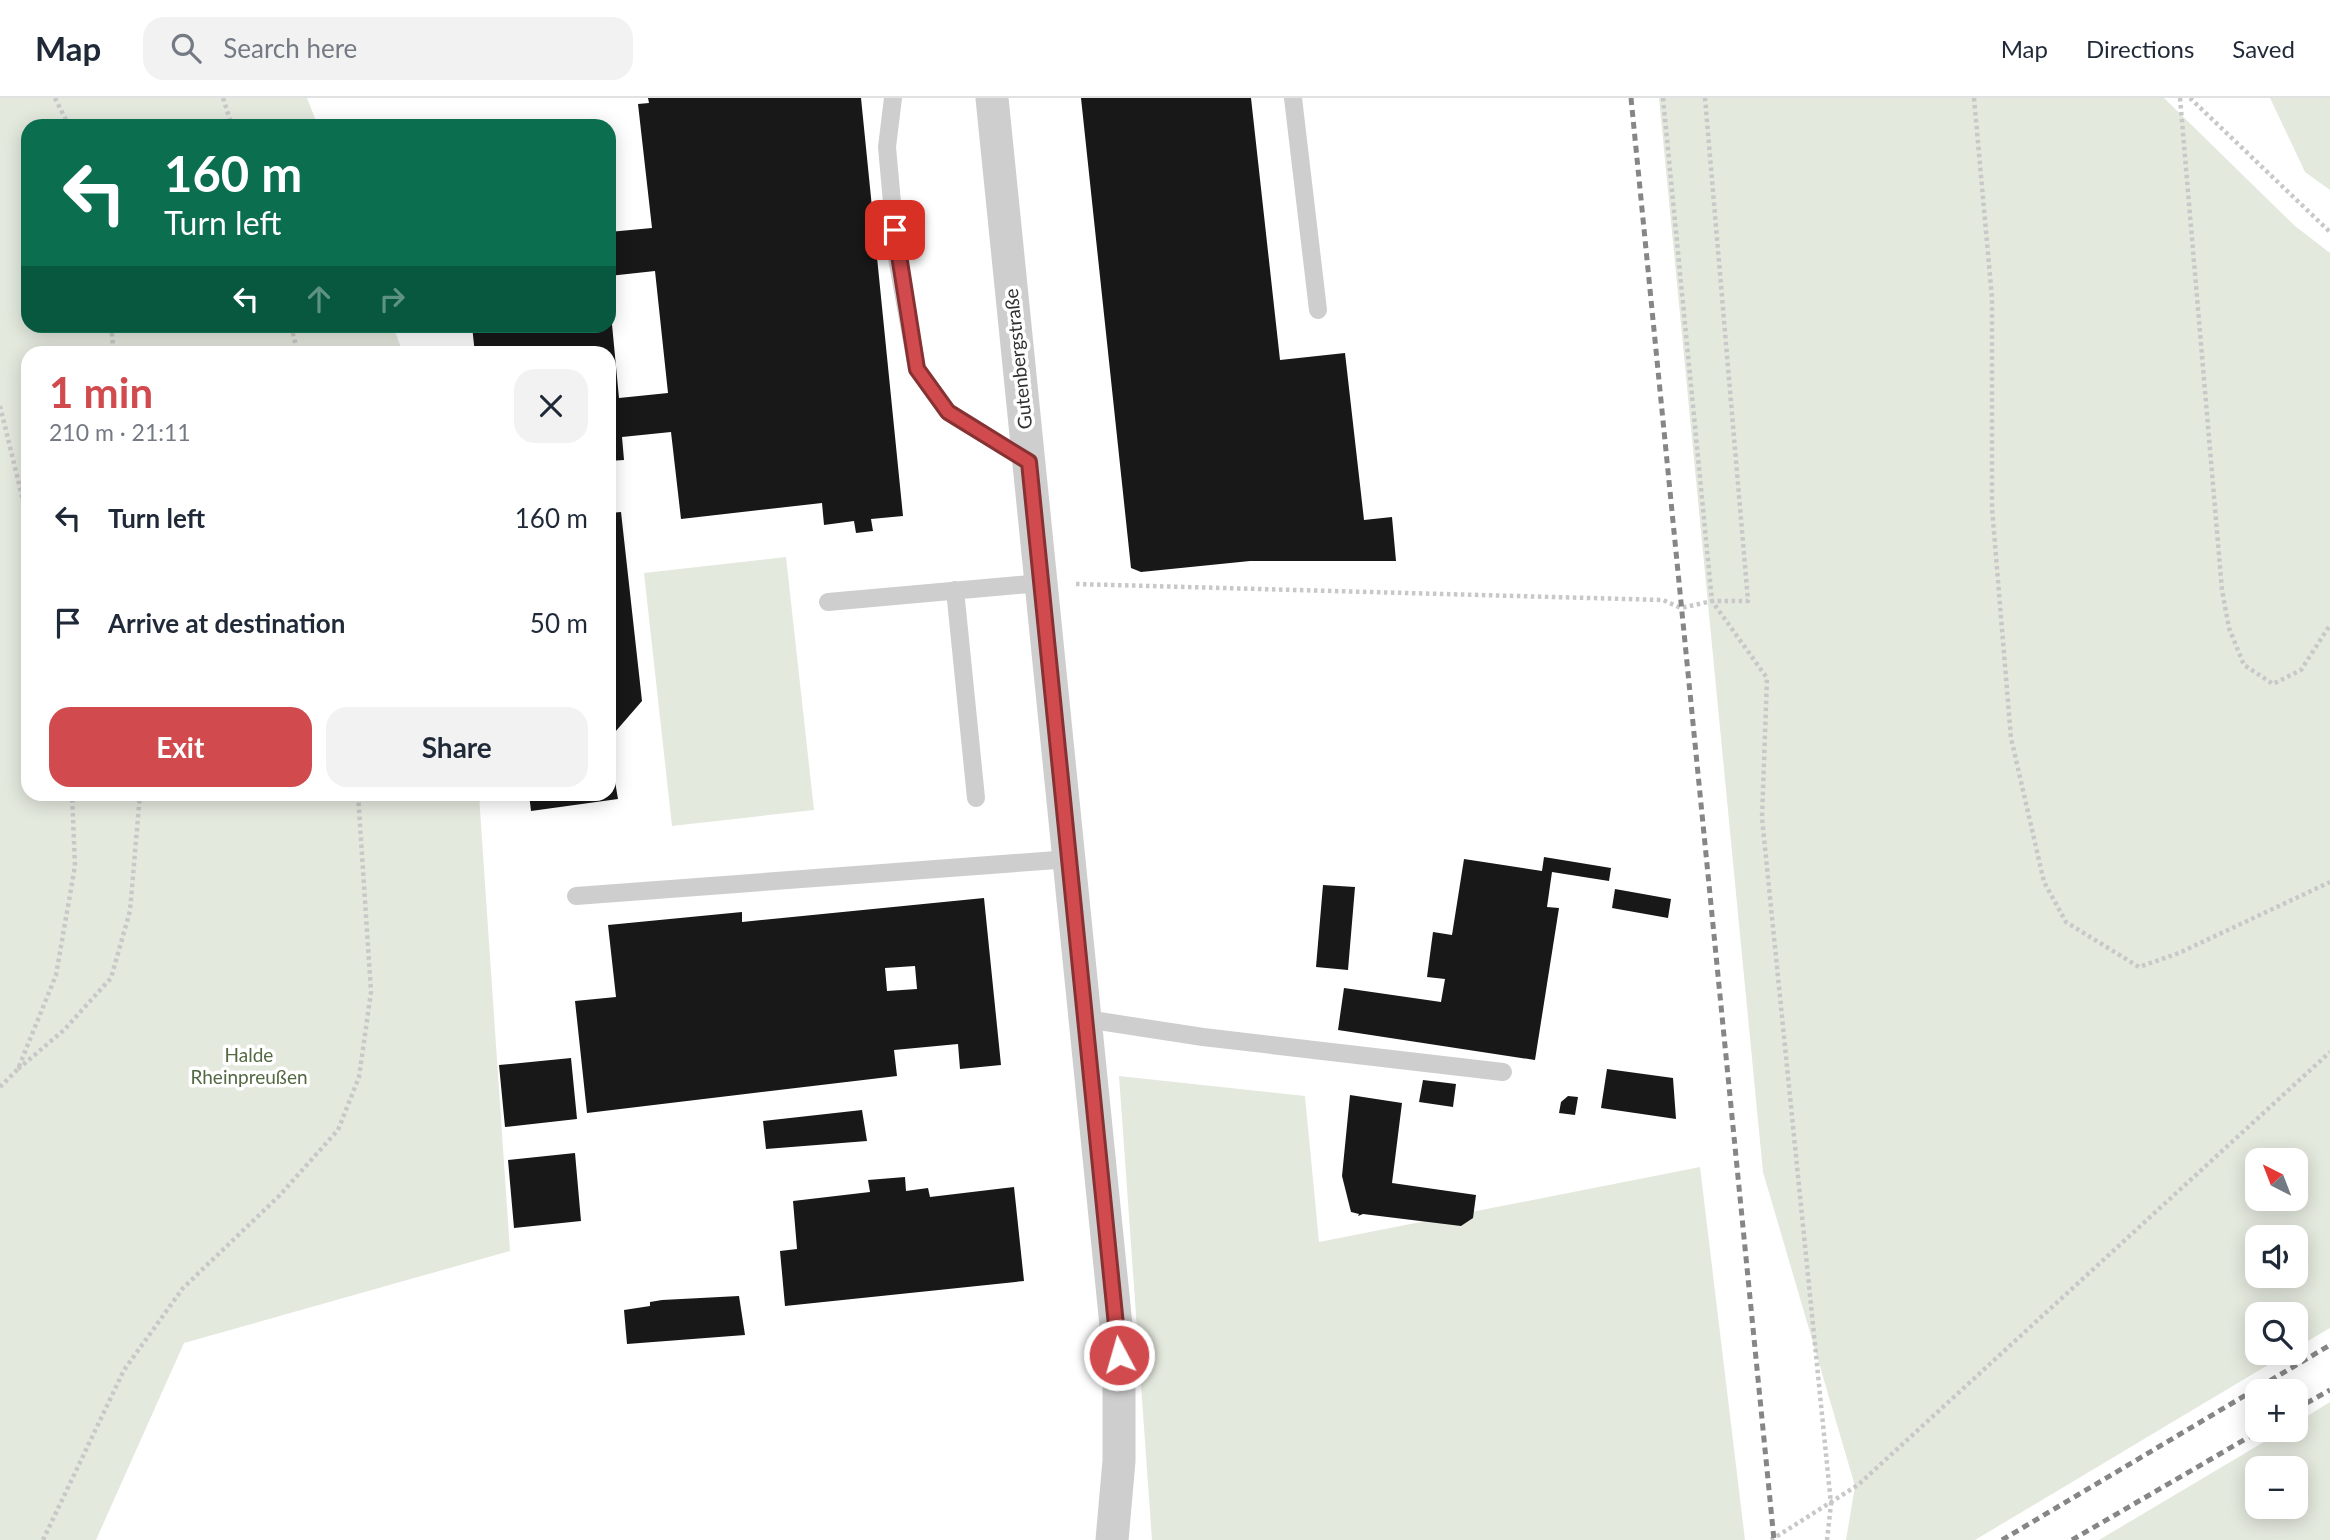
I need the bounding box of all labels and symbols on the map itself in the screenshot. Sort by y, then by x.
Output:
pin [865,200,925,260]
street label: Gutenbergstraße [999,288,1036,431]
park label: Halde Rheinpreußen [190,1043,308,1088]
north arrow [2245,1148,2308,1211]
position arrow [1082,1318,1156,1392]

